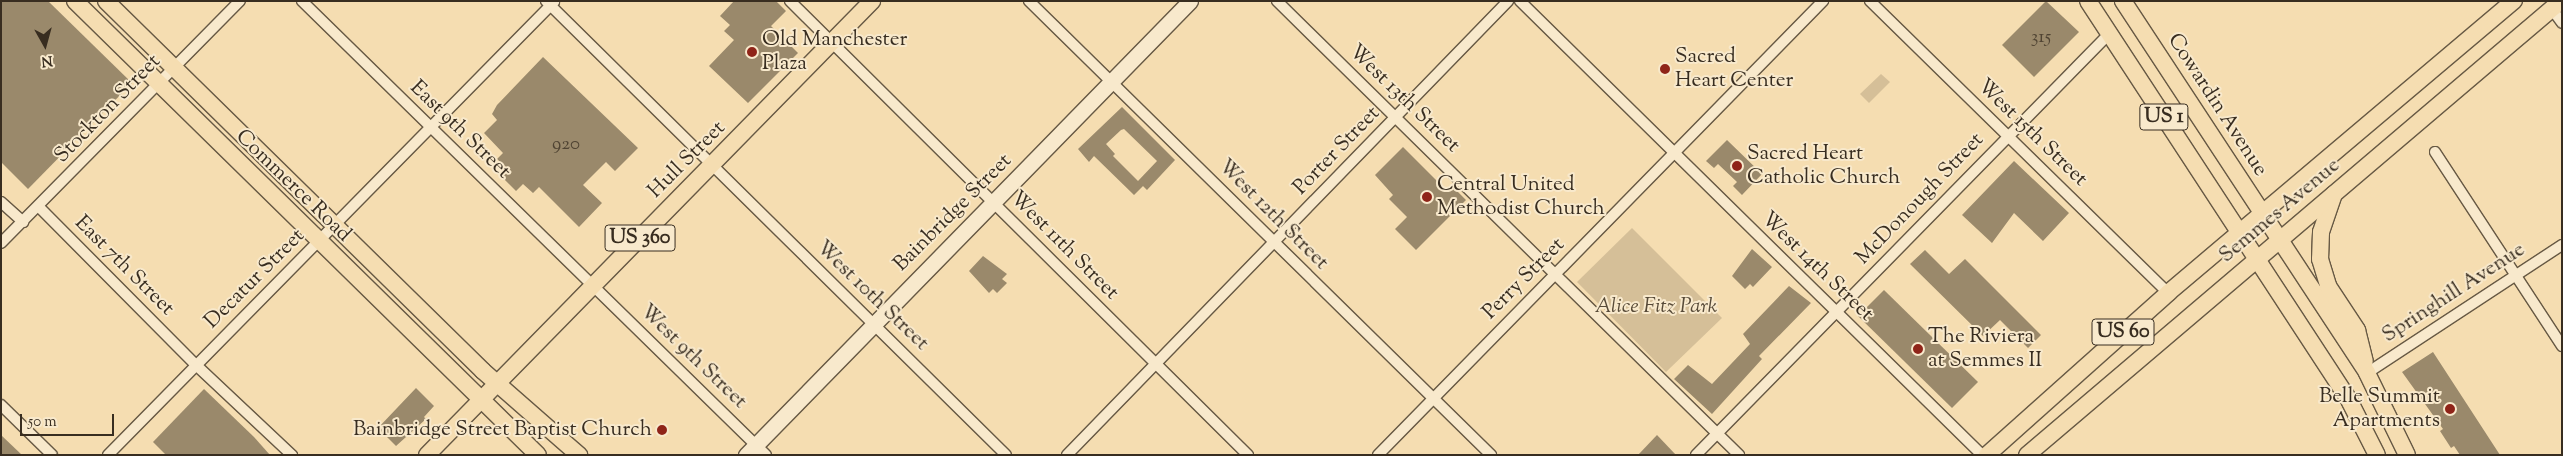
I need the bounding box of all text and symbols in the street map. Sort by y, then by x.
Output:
north arrow [20,20,70,70]
place label: Old Manchester Plaza [762,27,907,77]
house number: 315 [2031,27,2051,49]
street label: Cowardin Avenue [2161,29,2273,181]
street label: West 13th Street [1343,40,1465,158]
place label: Sacred Heart Center [1675,44,1793,94]
marker: Old Manchester Plaza [746,46,758,58]
text: N [40,49,54,70]
street label: Stockton Street [50,49,166,169]
marker: Sacred Heart Center [1659,63,1671,75]
street label: West 15th Street [1972,74,2092,192]
street label: East 9th Street [404,76,516,184]
road number: US 1 [2139,100,2189,134]
street label: Porter Street [1288,101,1386,201]
street label: Hull Street [643,116,731,204]
street label: Commerce Road [230,125,356,247]
street label: McDonough Street [1851,128,1989,270]
house number: 920 [552,134,580,156]
place label: Sacred Heart Catholic Church [1747,141,1900,191]
street label: Bainbridge Street [889,149,1017,277]
street label: Semmes Avenue [2215,153,2345,269]
street label: West 12th Street [1212,154,1334,276]
marker: Sacred Heart Catholic Church [1731,160,1743,172]
place label: Central United Methodist Church [1437,172,1605,222]
street label: West 11th Street [1004,186,1124,306]
marker: Central United Methodist Church [1421,191,1433,203]
street label: West 14th Street [1755,207,1879,327]
street label: East 7th Street [69,211,179,321]
road number: US 360 [604,220,676,256]
street label: Decatur Street [200,224,310,334]
street label: Perry Street [1478,233,1570,325]
street label: West 10th Street [810,236,934,356]
street label: Springhill Avenue [2378,237,2530,349]
park label: Alice Fitz Park [1595,294,1717,320]
street label: West 9th Street [634,300,752,414]
road number: US 60 [2090,314,2156,350]
place label: The Riviera at Semmes II [1928,324,2042,374]
marker: The Riviera at Semmes II [1912,343,1924,355]
place label: Belle Summit Apartments [2319,384,2440,434]
marker: Belle Summit Apartments [2444,403,2456,415]
scale bar [22,404,116,436]
text: 50 m [28,412,57,433]
place label: Bainbridge Street Baptist Church [353,417,652,443]
marker: Bainbridge Street Baptist Church [656,424,668,436]

